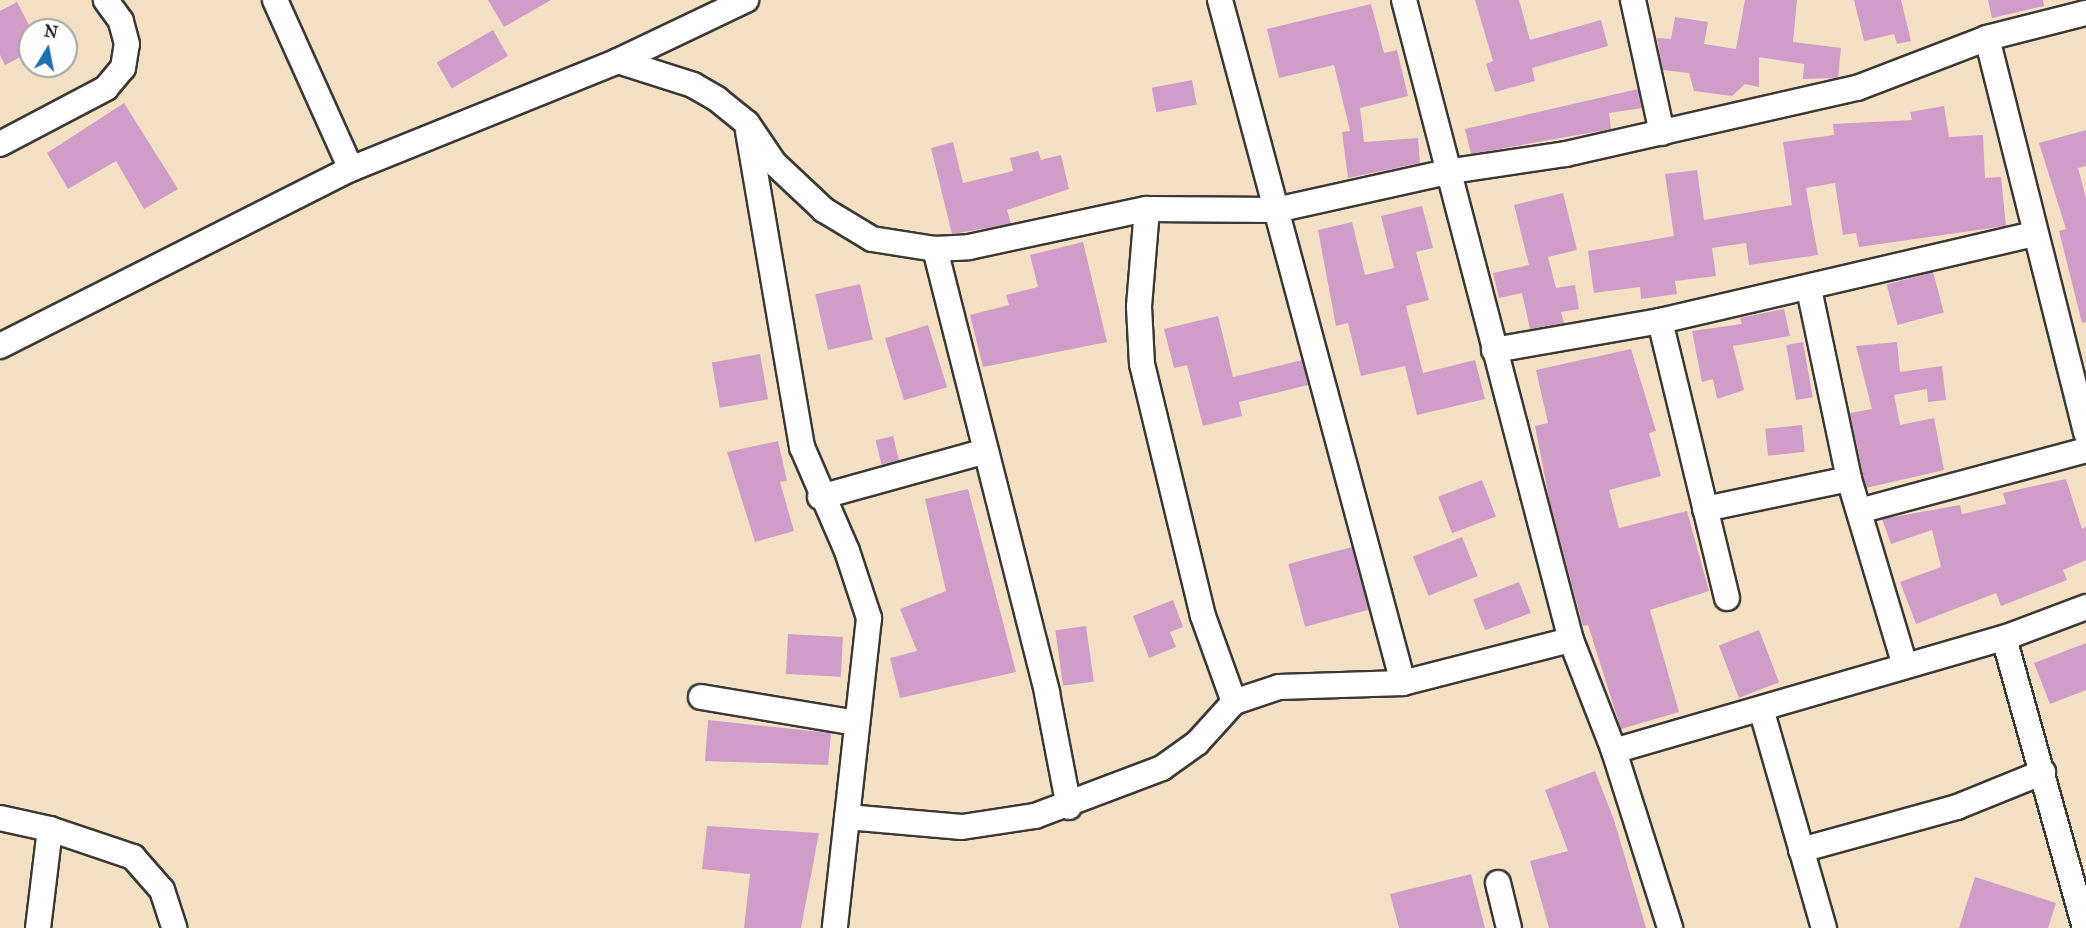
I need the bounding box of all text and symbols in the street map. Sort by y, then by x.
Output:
north arrow [18,18,78,78]
text: N [43,21,59,42]

